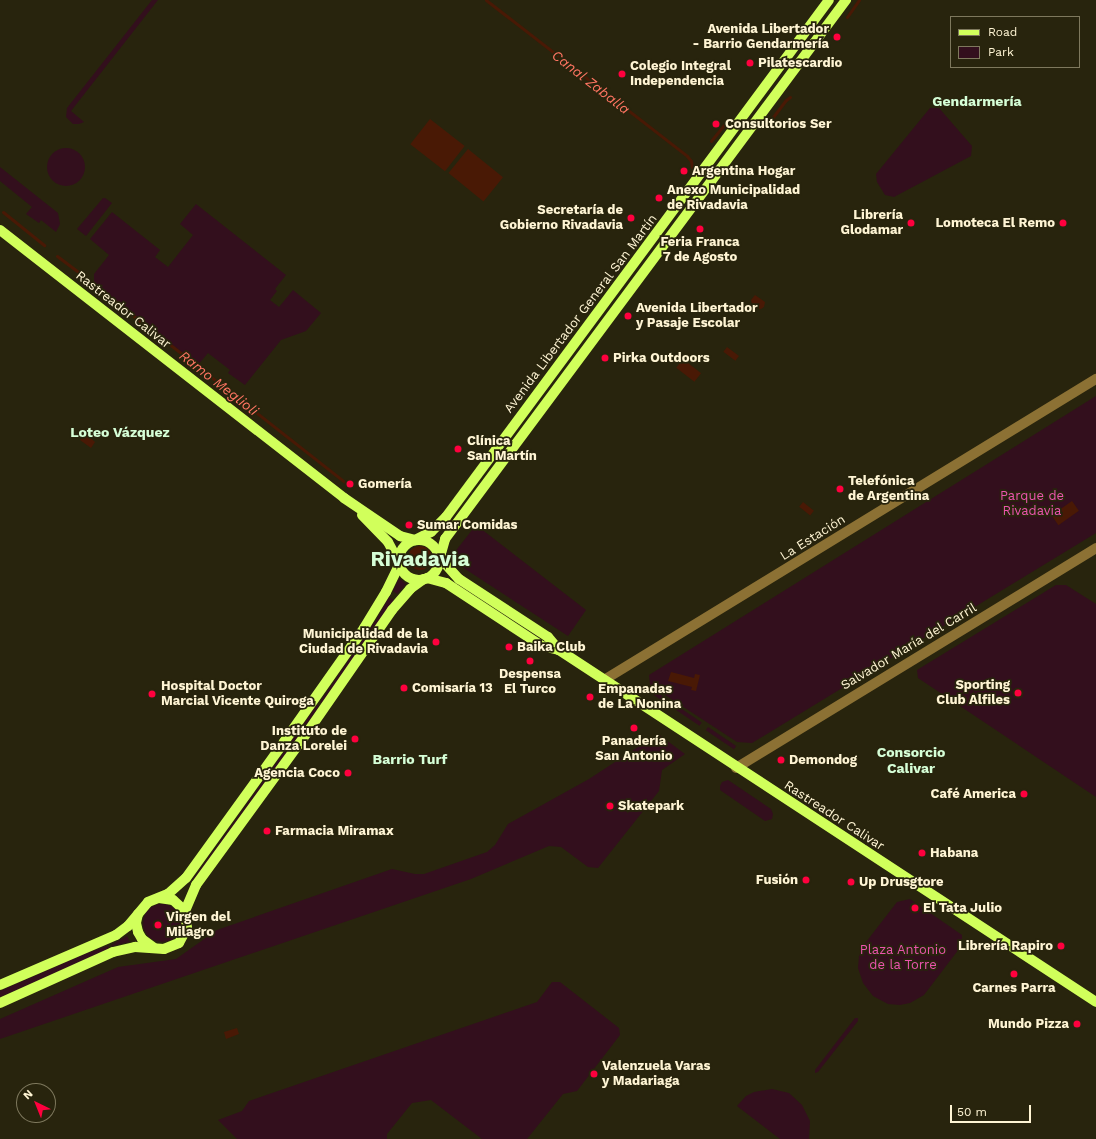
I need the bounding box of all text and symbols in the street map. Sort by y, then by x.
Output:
legend [950,16,1080,68]
place label: Avenida Libertador - Barrio Gendarmería [693,22,829,53]
text: Road [988,25,1017,39]
marker: Avenida Libertador - Barrio Gendarmería [832,32,842,42]
text: Park [988,45,1014,59]
water label: Canal Zaballa [549,46,633,118]
place label: Pilatescardio [758,55,842,71]
marker: Pilatescardio [745,58,755,68]
place label: Colegio Integral Independencia [630,59,731,90]
marker: Colegio Integral Independencia [617,69,627,79]
district label: Gendarmería [932,93,1022,109]
place label: Consultorios Ser [725,116,831,132]
marker: Consultorios Ser [710,118,722,130]
place label: Argentina Hogar [692,163,796,179]
marker: Argentina Hogar [679,166,689,176]
place label: Anexo Municipalidad de Rivadavia [667,183,800,214]
marker: Anexo Municipalidad de Rivadavia [654,193,664,203]
place label: Secretaría de Gobierno Rivadavia [500,203,623,234]
place label: Librería Glodamar [841,208,903,239]
street label: Avenida Libertador General San Martín [501,211,661,417]
marker: Secretaría de Gobierno Rivadavia [626,213,636,223]
place label: Lomoteca El Remo [935,215,1055,231]
marker: Librería Glodamar [906,218,916,228]
marker: Lomoteca El Remo [1058,218,1068,228]
marker: Feria Franca 7 de Agosto [695,224,705,234]
place label: Feria Franca 7 de Agosto [660,235,740,266]
street label: Rastreador Calivar [72,268,174,352]
place label: Avenida Libertador y Pasaje Escolar [636,301,758,332]
marker: Avenida Libertador y Pasaje Escolar [623,311,633,321]
water label: Ramo Meglioli [176,347,262,419]
place label: Pirka Outdoors [613,350,710,366]
marker: Pirka Outdoors [600,353,610,363]
district label: Loteo Vázquez [70,424,170,440]
place label: Clínica San Martín [467,434,537,465]
marker: Clínica San Martín [452,443,464,455]
place label: Telefónica de Argentina [848,474,930,505]
place label: Gomería [358,476,412,492]
marker: Gomería [345,479,355,489]
marker: Telefónica de Argentina [835,484,845,494]
park label: Parque de Rivadavia [1000,489,1064,520]
street label: La Estación [777,512,849,564]
place label: Sumar Comidas [417,517,518,533]
marker: Sumar Comidas [404,520,414,530]
district label: Rivadavia [370,546,470,572]
street label: Salvador María del Carril [838,600,980,694]
place label: Municipalidad de la Ciudad de Rivadavia [299,627,428,658]
marker: Municipalidad de la Ciudad de Rivadavia [431,637,441,647]
place label: Baika Club [517,639,586,655]
marker: Baika Club [504,642,514,652]
marker: Despensa El Turco [525,656,535,666]
place label: Despensa El Turco [499,667,561,698]
place label: Sporting Club Alfiles [936,678,1010,709]
place label: Hospital Doctor Marcial Vicente Quiroga [161,679,314,710]
place label: Comisaría 13 [412,680,493,696]
place label: Empanadas de La Nonina [598,682,681,713]
marker: Comisaría 13 [399,683,409,693]
marker: Hospital Doctor Marcial Vicente Quiroga [146,688,158,700]
marker: Sporting Club Alfiles [1013,688,1023,698]
marker: Empanadas de La Nonina [585,692,595,702]
marker: Panadería San Antonio [629,723,639,733]
place label: Instituto de Danza Lorelei [260,724,347,755]
marker: Instituto de Danza Lorelei [350,734,360,744]
place label: Panadería San Antonio [595,734,673,765]
district label: Consorcio Calivar [877,744,945,776]
district label: Barrio Turf [372,751,448,767]
place label: Demondog [789,752,857,768]
marker: Demondog [776,755,786,765]
place label: Agencia Coco [254,765,340,781]
marker: Agencia Coco [343,768,353,778]
street label: Rastreador Calivar [781,778,887,854]
place label: Café America [930,786,1016,802]
marker: Café America [1019,789,1029,799]
place label: Skatepark [618,798,684,814]
marker: Skatepark [605,801,615,811]
place label: Farmacia Miramax [275,823,394,839]
marker: Farmacia Miramax [262,826,272,836]
place label: Habana [930,845,978,861]
marker: Habana [917,848,927,858]
place label: Fusión [756,872,798,888]
place label: Up Drusgtore [859,874,944,890]
marker: Fusión [801,875,811,885]
marker: Up Drusgtore [846,877,856,887]
place label: El Tata Julio [923,900,1003,916]
marker: El Tata Julio [910,903,920,913]
place label: Virgen del Milagro [166,910,231,941]
marker: Virgen del Milagro [153,920,163,930]
place label: Librería Rapiro [958,938,1053,954]
marker: Librería Rapiro [1056,941,1066,951]
park label: Plaza Antonio de la Torre [859,943,947,974]
marker: Carnes Parra [1009,969,1019,979]
place label: Carnes Parra [972,980,1056,996]
place label: Mundo Pizza [988,1016,1069,1032]
marker: Mundo Pizza [1072,1019,1082,1029]
place label: Valenzuela Varas y Madariaga [602,1059,711,1090]
marker: Valenzuela Varas y Madariaga [589,1069,599,1079]
north arrow [16,1083,56,1123]
text: N [21,1087,36,1102]
scale bar [952,1097,1033,1123]
text: 50 m [957,1105,987,1119]

